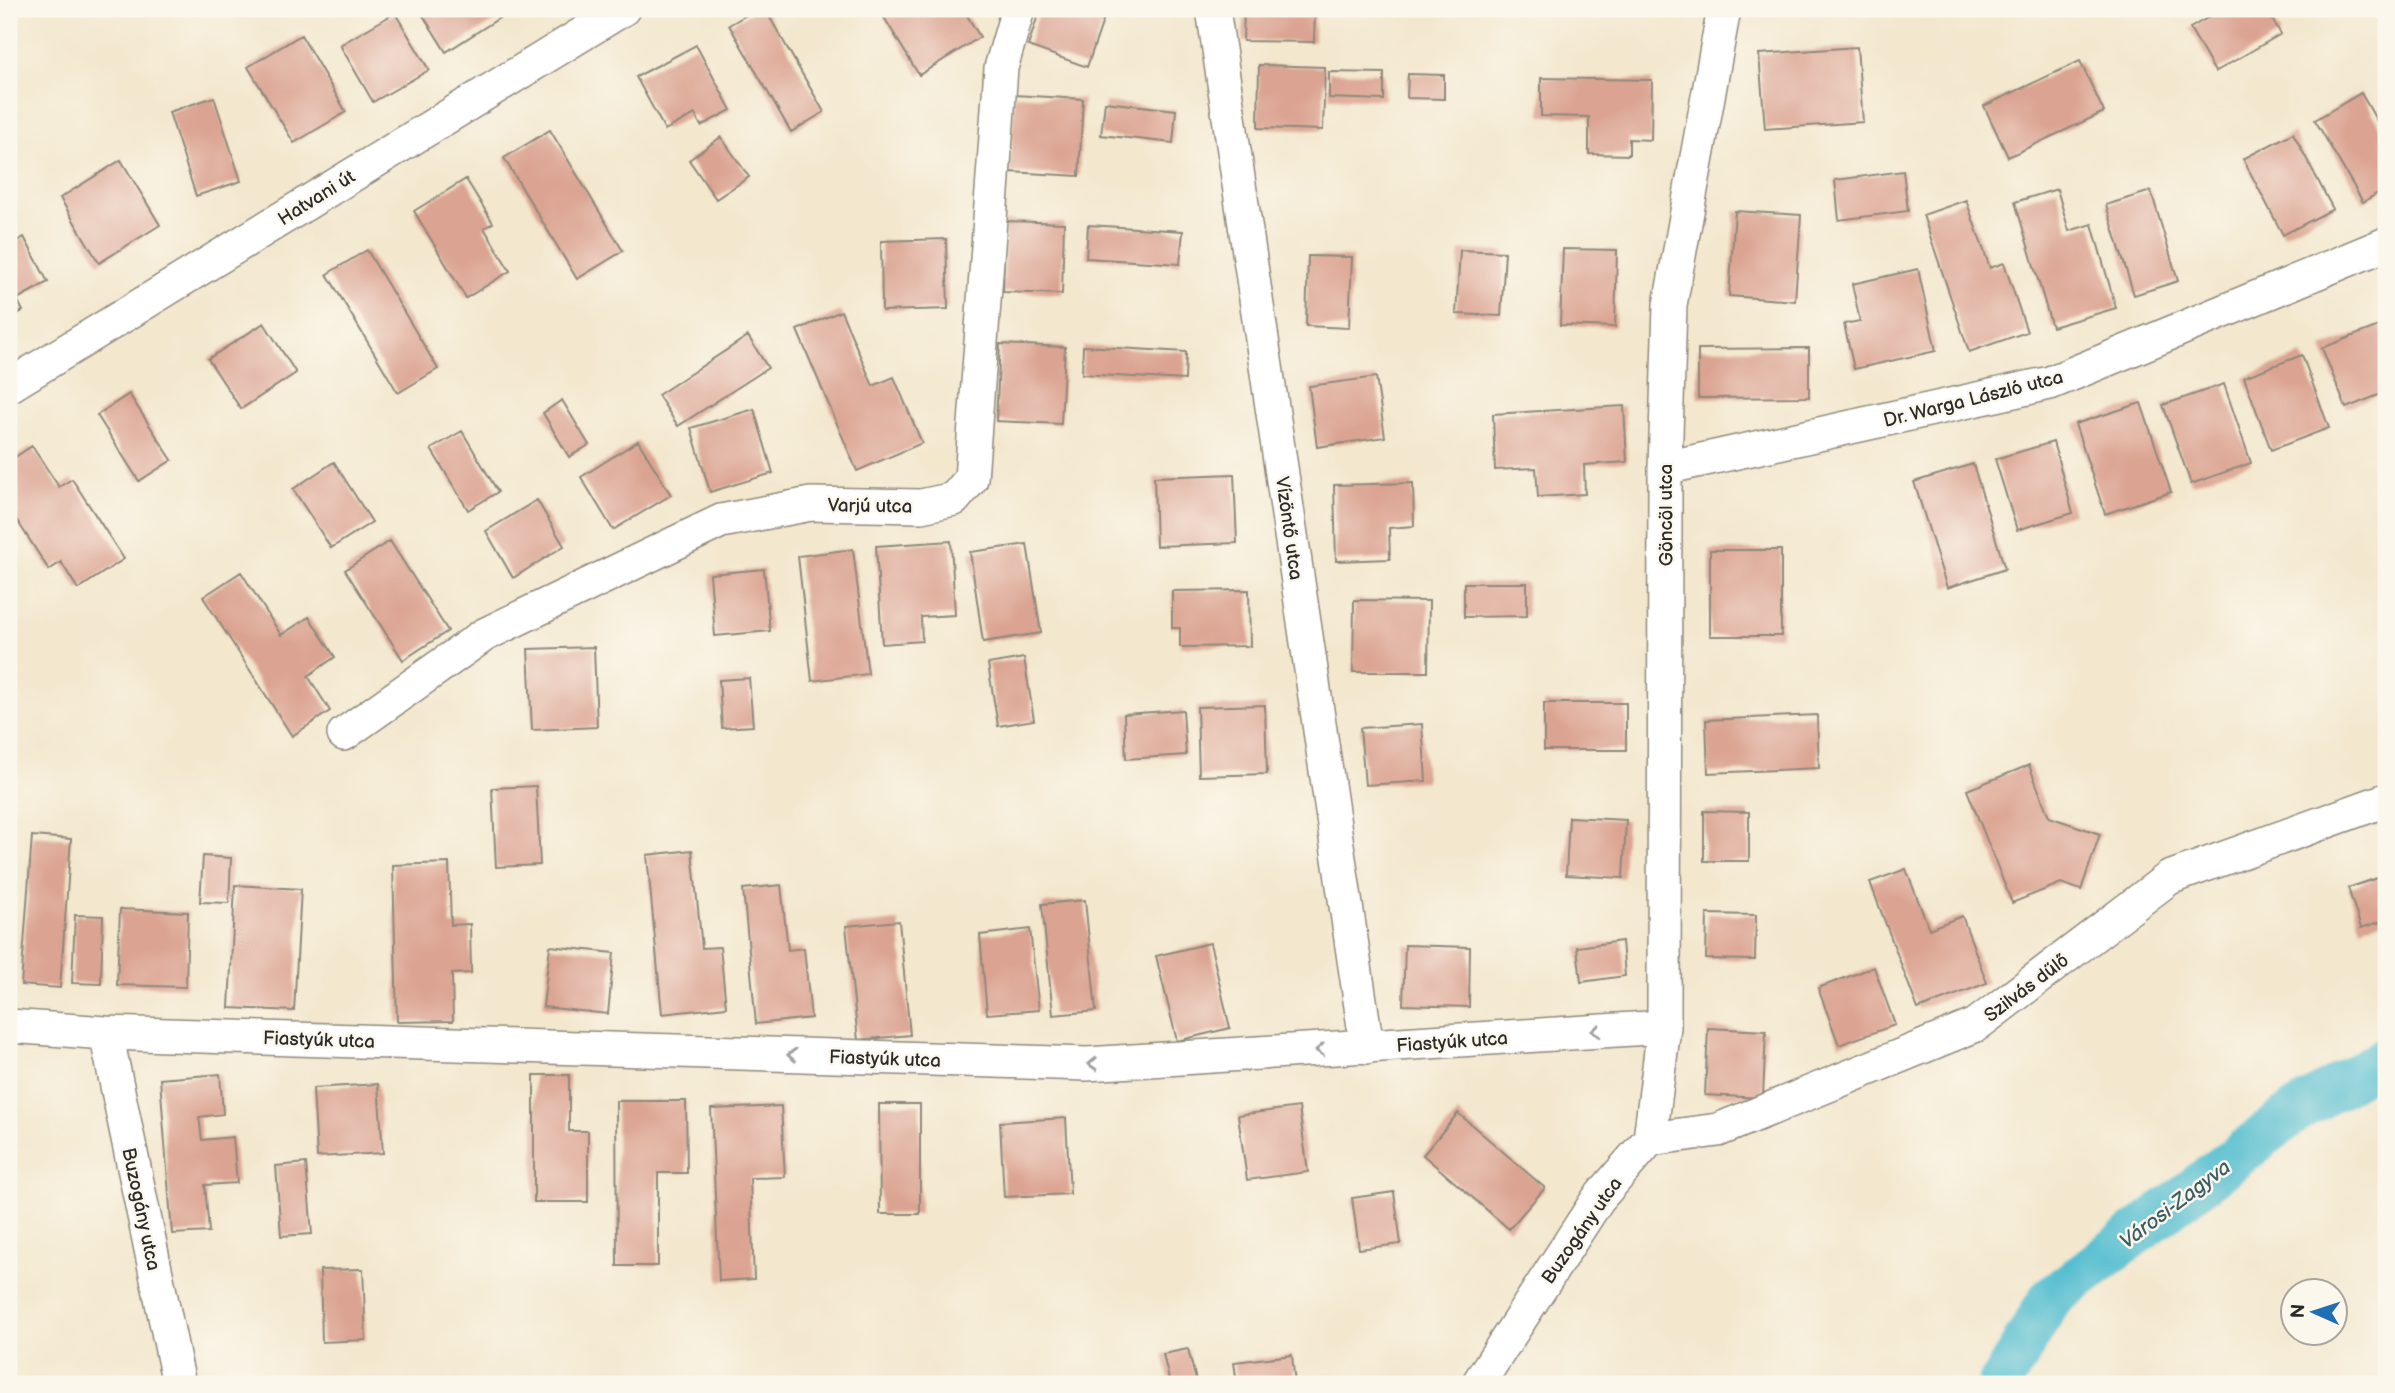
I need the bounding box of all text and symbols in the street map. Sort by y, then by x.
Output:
street label: Hatvani út [274,165,360,231]
street label: Dr. Warga László utca [1881,366,2066,433]
street label: Göncöl utca [1655,464,1678,566]
street label: Vízöntő utca [1270,475,1307,581]
street label: Varjú utca [827,494,913,519]
street label: Szilvás dűlő [1980,949,2074,1027]
one-way arrow [1590,1024,1601,1039]
street label: Fiastyúk utca [263,1027,375,1054]
street label: Fiastyúk utca [1395,1027,1509,1058]
one-way arrow [1314,1042,1325,1057]
street label: Fiastyúk utca [829,1046,941,1073]
one-way arrow [786,1047,797,1062]
one-way arrow [1087,1056,1098,1071]
street label: Buzogány utca [116,1146,165,1273]
water label: Városi-Zagyva [2115,1155,2236,1254]
street label: Buzogány utca [1537,1173,1627,1289]
north arrow [2280,1278,2350,1348]
text: N [2287,1303,2310,1319]

